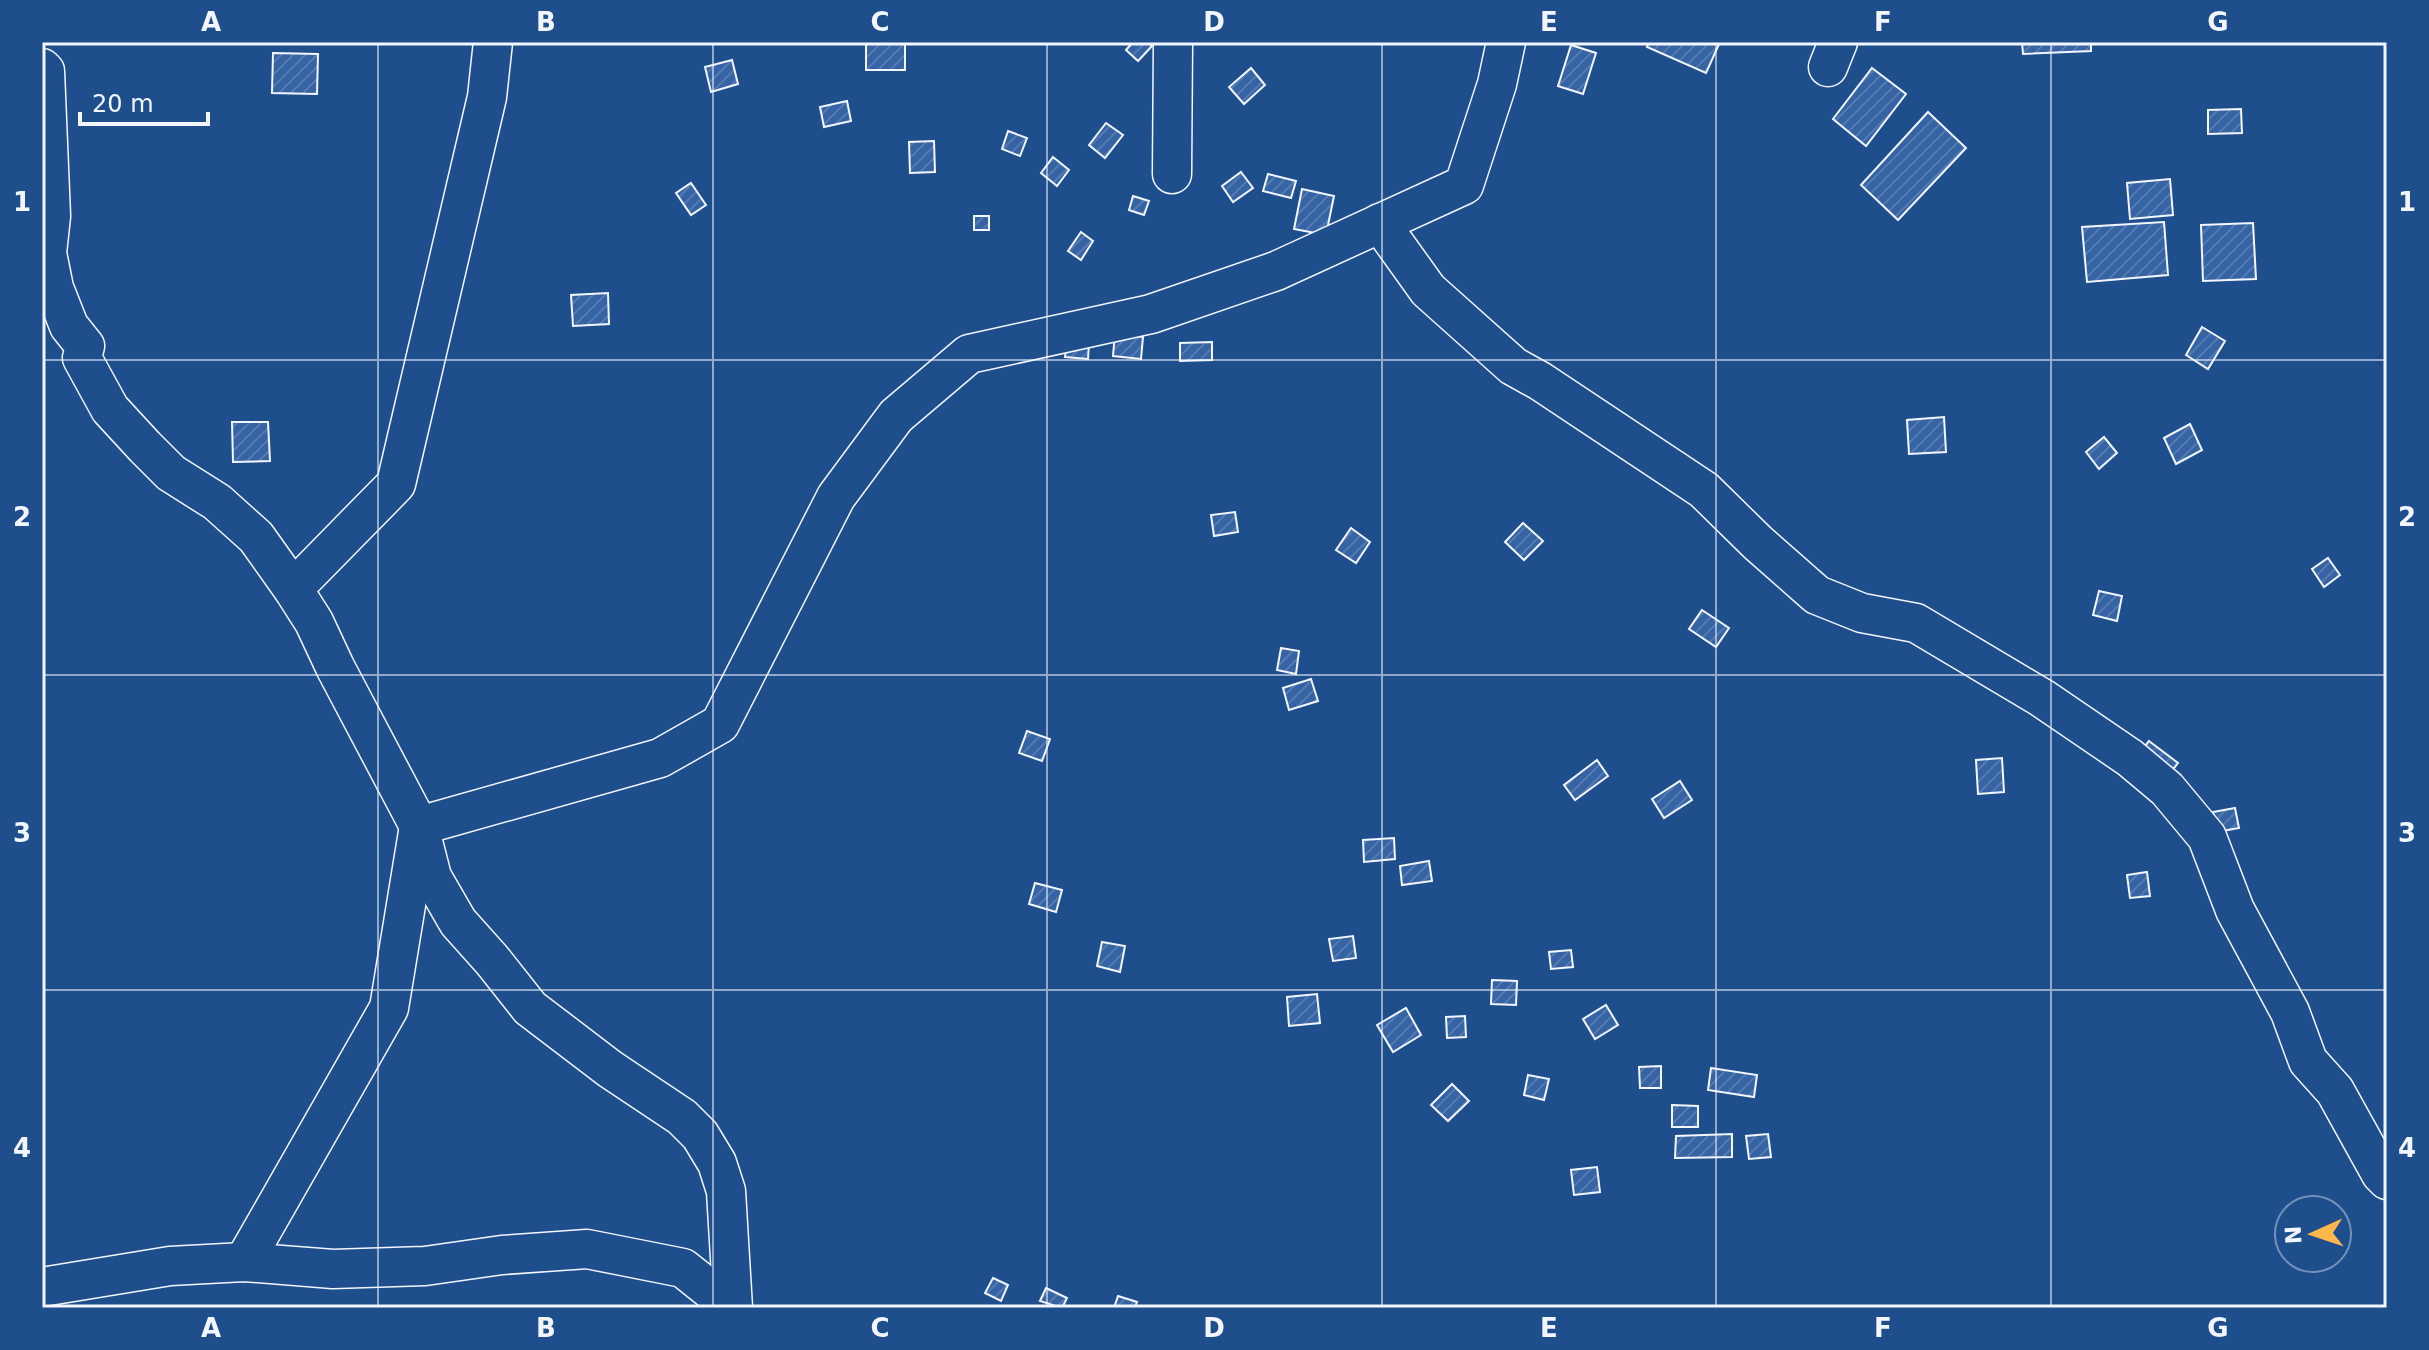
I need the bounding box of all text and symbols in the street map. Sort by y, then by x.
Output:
text: A [201,7,221,37]
text: B [536,7,556,37]
text: C [870,7,890,37]
text: D [1203,7,1225,37]
text: E [1540,7,1558,37]
text: F [1874,7,1892,37]
text: G [2207,7,2229,37]
scale bar [80,76,208,126]
text: 20 m [92,90,154,118]
text: 1 [13,187,31,217]
text: 1 [2398,187,2416,217]
text: 2 [13,502,31,532]
text: 2 [2398,502,2416,532]
text: 3 [13,818,31,848]
text: 3 [2398,818,2416,848]
text: 4 [13,1133,31,1163]
text: 4 [2398,1133,2416,1163]
north arrow [2273,1194,2353,1274]
text: N [2281,1225,2306,1245]
text: A [201,1313,221,1343]
text: B [536,1313,556,1343]
text: C [870,1313,890,1343]
text: D [1203,1313,1225,1343]
text: E [1540,1313,1558,1343]
text: F [1874,1313,1892,1343]
text: G [2207,1313,2229,1343]

